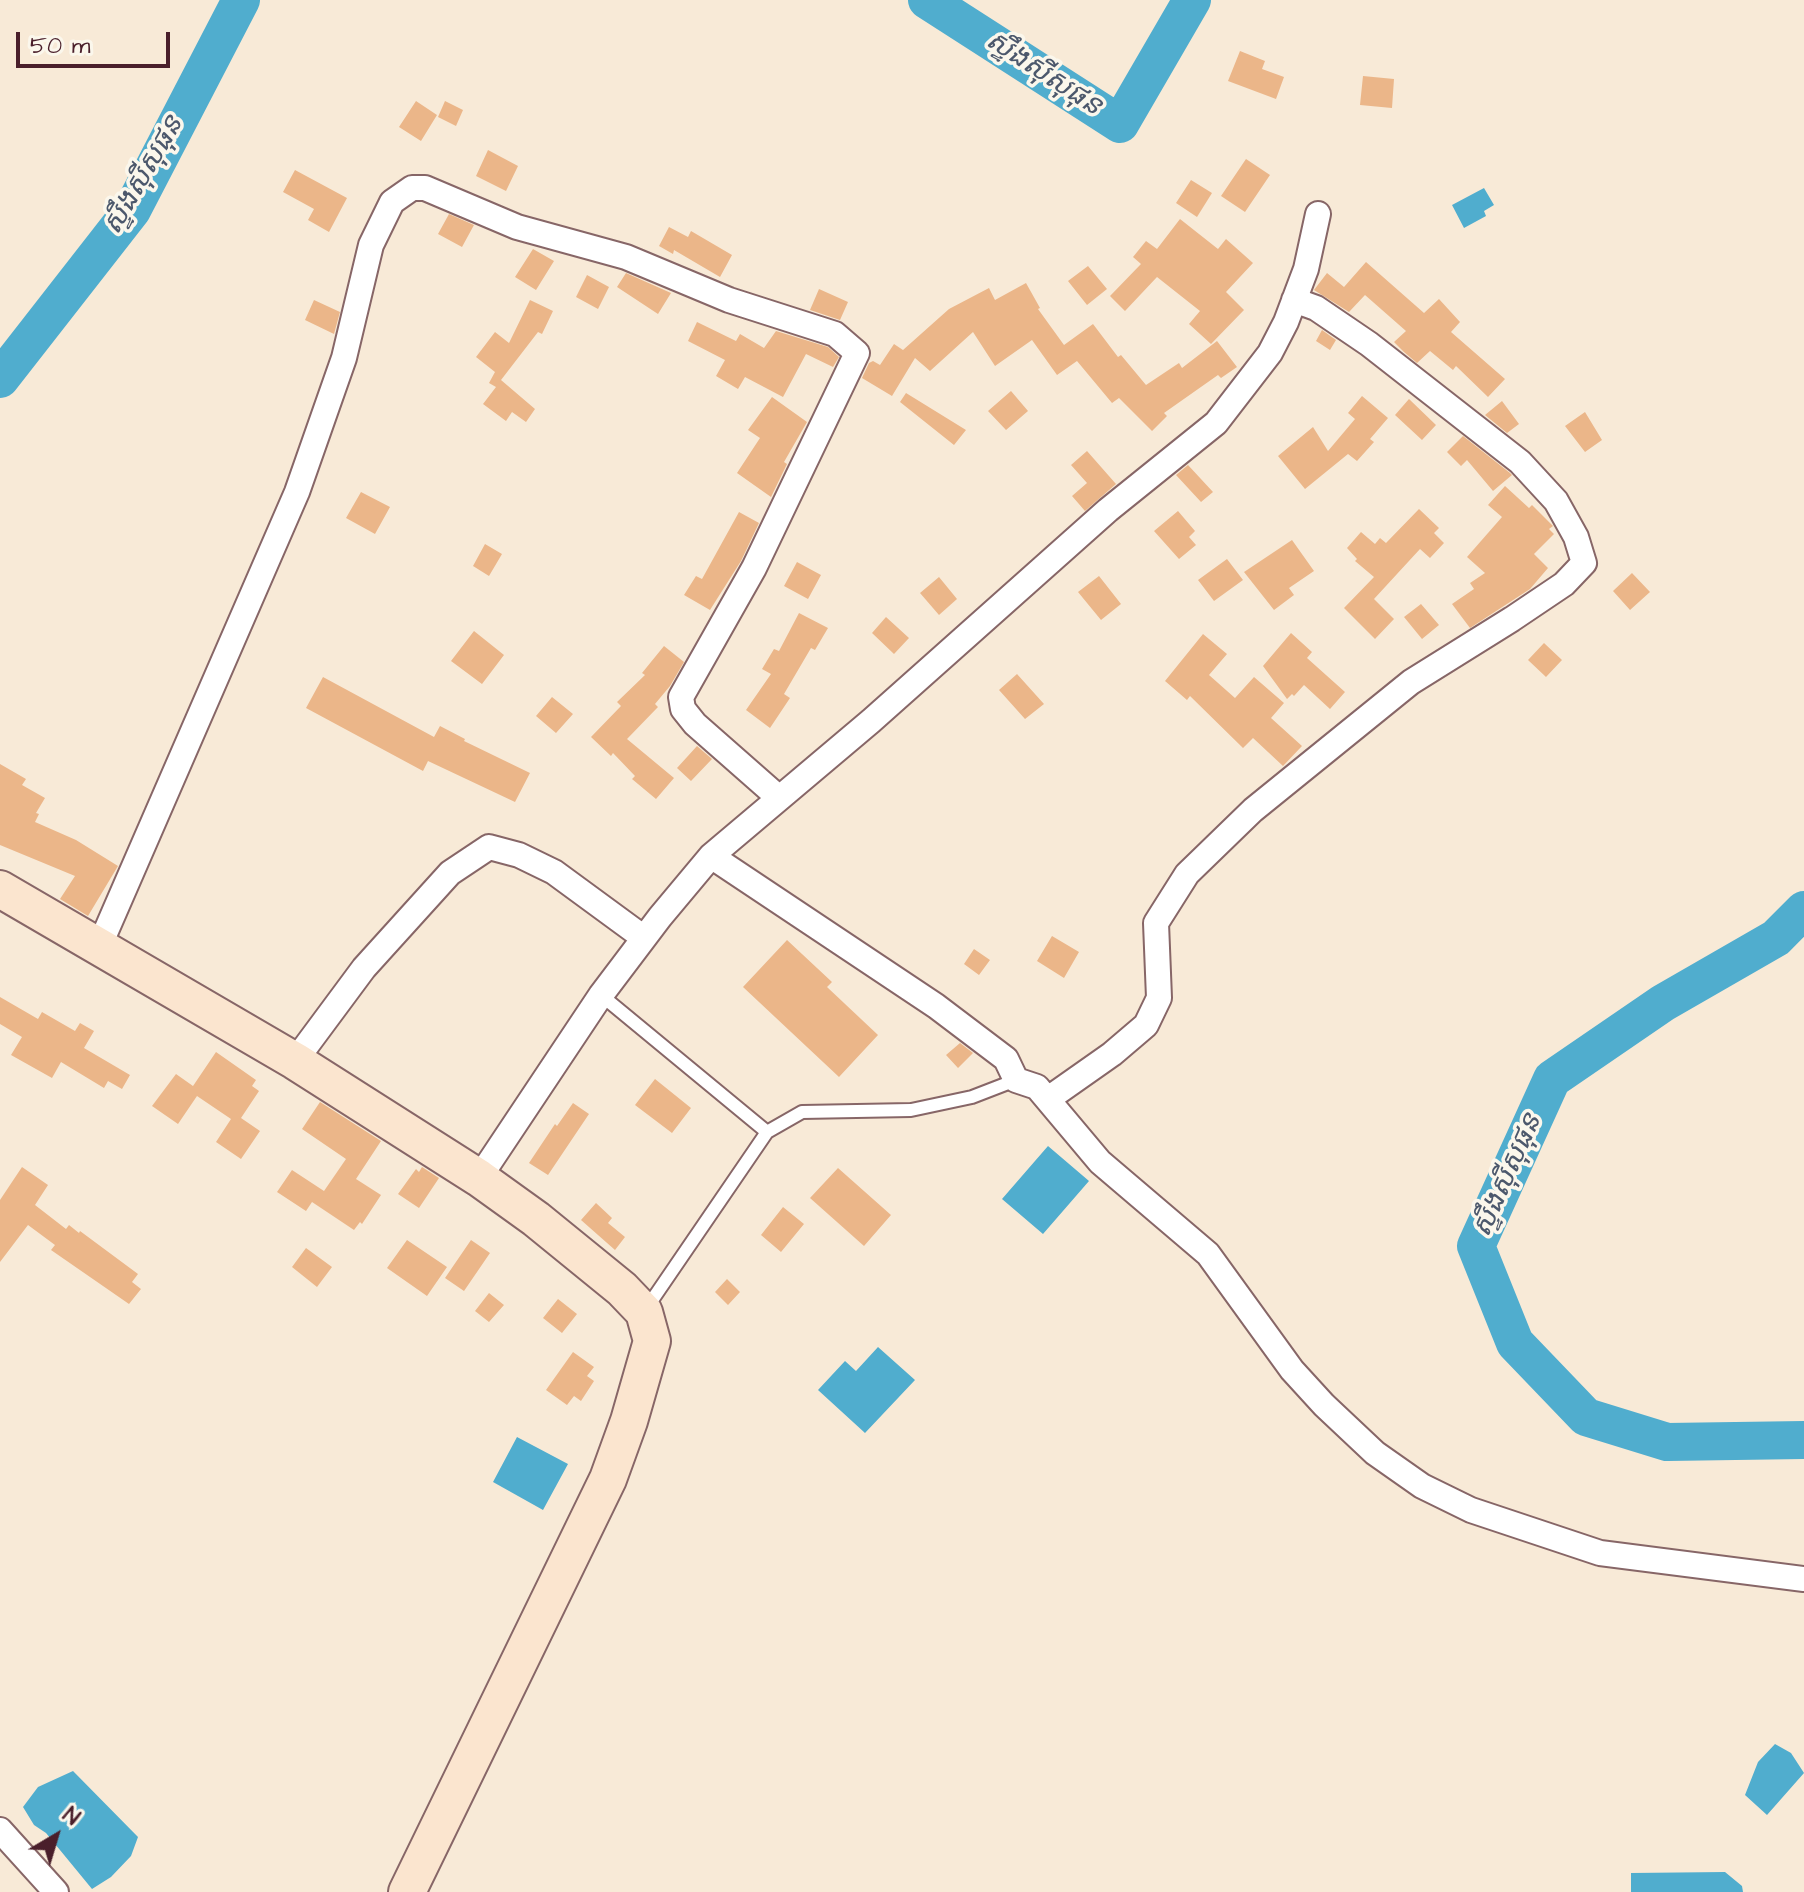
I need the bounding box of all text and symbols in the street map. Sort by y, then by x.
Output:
scale bar [20,16,174,66]
water label: ស្ទឹងស៊ីសុផុន [979,25,1107,125]
text: 50 m [30,29,90,63]
water label: ស្ទឹងស៊ីសុផុន [98,111,192,241]
water label: ស្ទឹងស៊ីសុផុន [1467,1109,1551,1243]
north arrow [16,1796,96,1876]
text: N [56,1800,86,1833]

